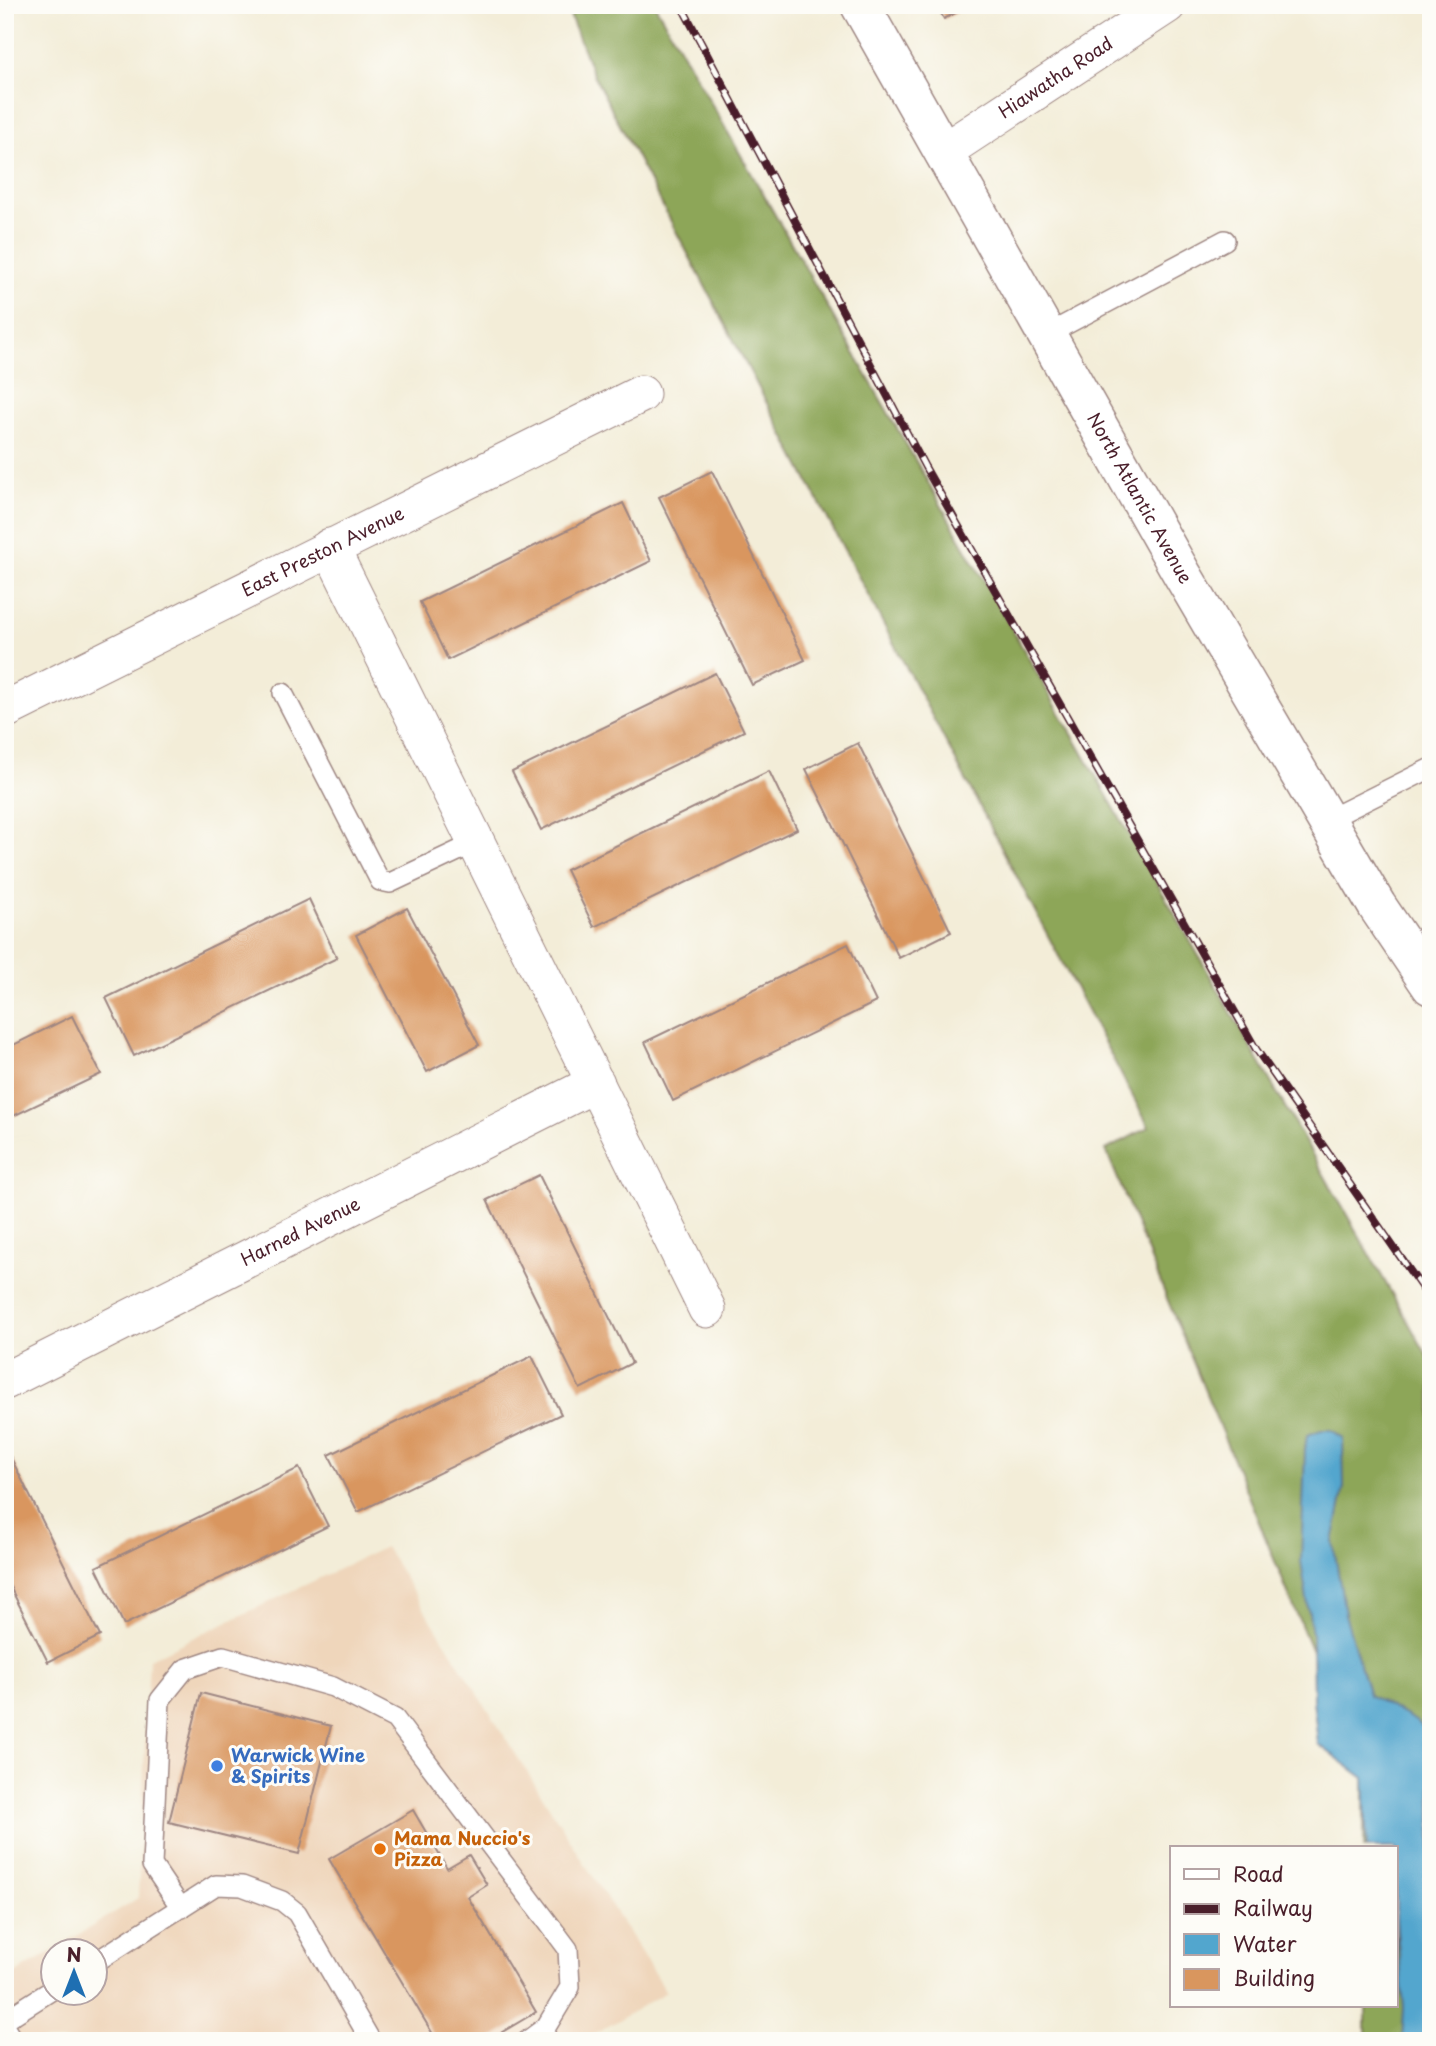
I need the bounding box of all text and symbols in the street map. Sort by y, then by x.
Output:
street label: Hiawatha Road [992,29,1118,124]
street label: North Atlantic Avenue [1081,407,1200,588]
street label: East Preston Avenue [236,499,408,602]
street label: Harned Avenue [236,1189,364,1272]
place label: Warwick Wine & Spirits [231,1741,365,1789]
marker: Warwick Wine & Spirits [209,1758,225,1774]
place label: Mama Nuccio's Pizza [394,1824,531,1872]
marker: Mama Nuccio's Pizza [372,1841,388,1857]
legend [1170,1846,1398,2008]
text: Road [1233,1857,1284,1889]
text: Railway [1233,1891,1313,1923]
text: Water [1233,1927,1297,1959]
north arrow [38,1938,108,2008]
text: N [66,1940,82,1968]
text: Building [1233,1961,1315,1993]

